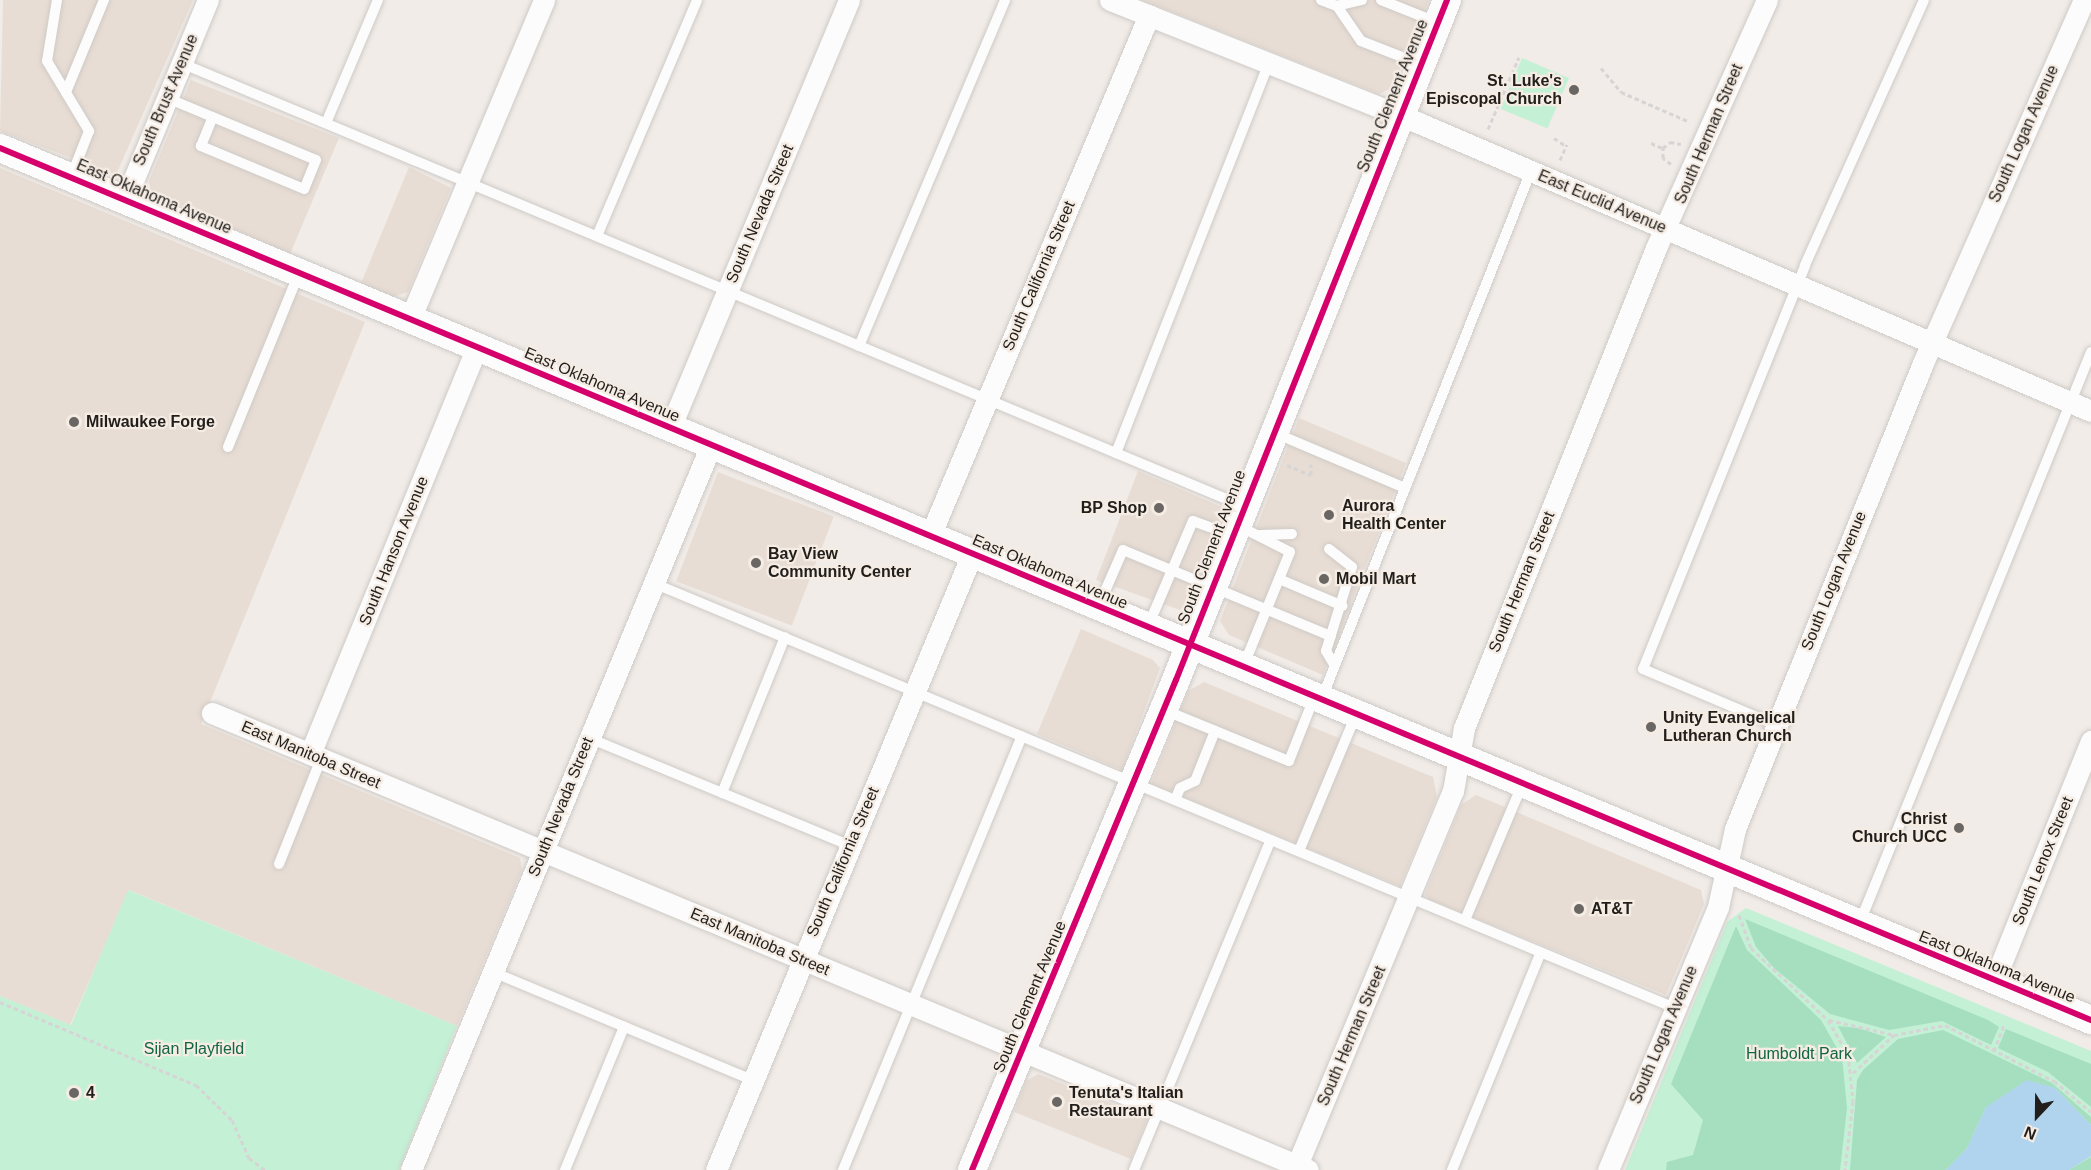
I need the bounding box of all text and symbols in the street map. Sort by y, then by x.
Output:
street label: South Clement Avenue [1353,16,1433,176]
street label: South Brust Avenue [129,31,203,169]
street label: South Herman Street [1671,61,1747,207]
street label: South Logan Avenue [1985,62,2063,206]
place label: St. Luke's Episcopal Church [1426,71,1562,109]
marker: St. Luke's Episcopal Church [1567,83,1581,97]
street label: South Nevada Street [722,142,798,286]
street label: East Oklahoma Avenue [73,155,235,239]
street label: East Euclid Avenue [1535,166,1669,238]
street label: South California Street [999,198,1079,354]
street label: East Oklahoma Avenue [521,343,683,427]
place label: Milwaukee Forge [86,412,215,432]
marker: Milwaukee Forge [67,415,81,429]
street label: South Clement Avenue [1174,467,1250,627]
street label: South Hanson Avenue [355,473,433,629]
place label: Aurora Health Center [1342,496,1446,534]
place label: BP Shop [1080,498,1147,518]
marker: BP Shop [1152,501,1166,515]
marker: Aurora Health Center [1320,506,1338,524]
street label: South Logan Avenue [1797,508,1871,654]
street label: South Herman Street [1485,509,1559,655]
street label: East Oklahoma Avenue [969,530,1131,614]
place label: Bay View Community Center [768,544,911,582]
marker: Bay View Community Center [749,556,763,570]
place label: Mobil Mart [1336,569,1416,589]
marker: Mobil Mart [1317,572,1331,586]
place label: Unity Evangelical Lutheran Church [1663,708,1795,746]
street label: East Manitoba Street [238,717,384,793]
marker: Unity Evangelical Lutheran Church [1644,720,1658,734]
street label: South Nevada Street [524,735,598,879]
street label: South California Street [803,784,883,940]
street label: South Lenox Street [2008,794,2078,928]
place label: Christ Church UCC [1852,809,1947,847]
marker: Christ Church UCC [1952,821,1966,835]
place label: AT&T [1591,899,1632,919]
marker: AT&T [1572,902,1586,916]
street label: East Manitoba Street [687,904,833,980]
street label: South Clement Avenue [989,918,1071,1076]
street label: East Oklahoma Avenue [1916,927,2078,1007]
street label: South Herman Street [1314,963,1390,1109]
street label: South Logan Avenue [1626,963,1702,1107]
park label: Sijan Playfield [144,1039,244,1059]
park label: Humboldt Park [1746,1044,1852,1064]
place label: 4 [86,1083,95,1103]
place label: Tenuta's Italian Restaurant [1069,1083,1184,1121]
marker: 4 [67,1086,81,1100]
north arrow [2007,1086,2067,1146]
marker: Tenuta's Italian Restaurant [1050,1095,1064,1109]
text: N [2022,1123,2039,1143]

